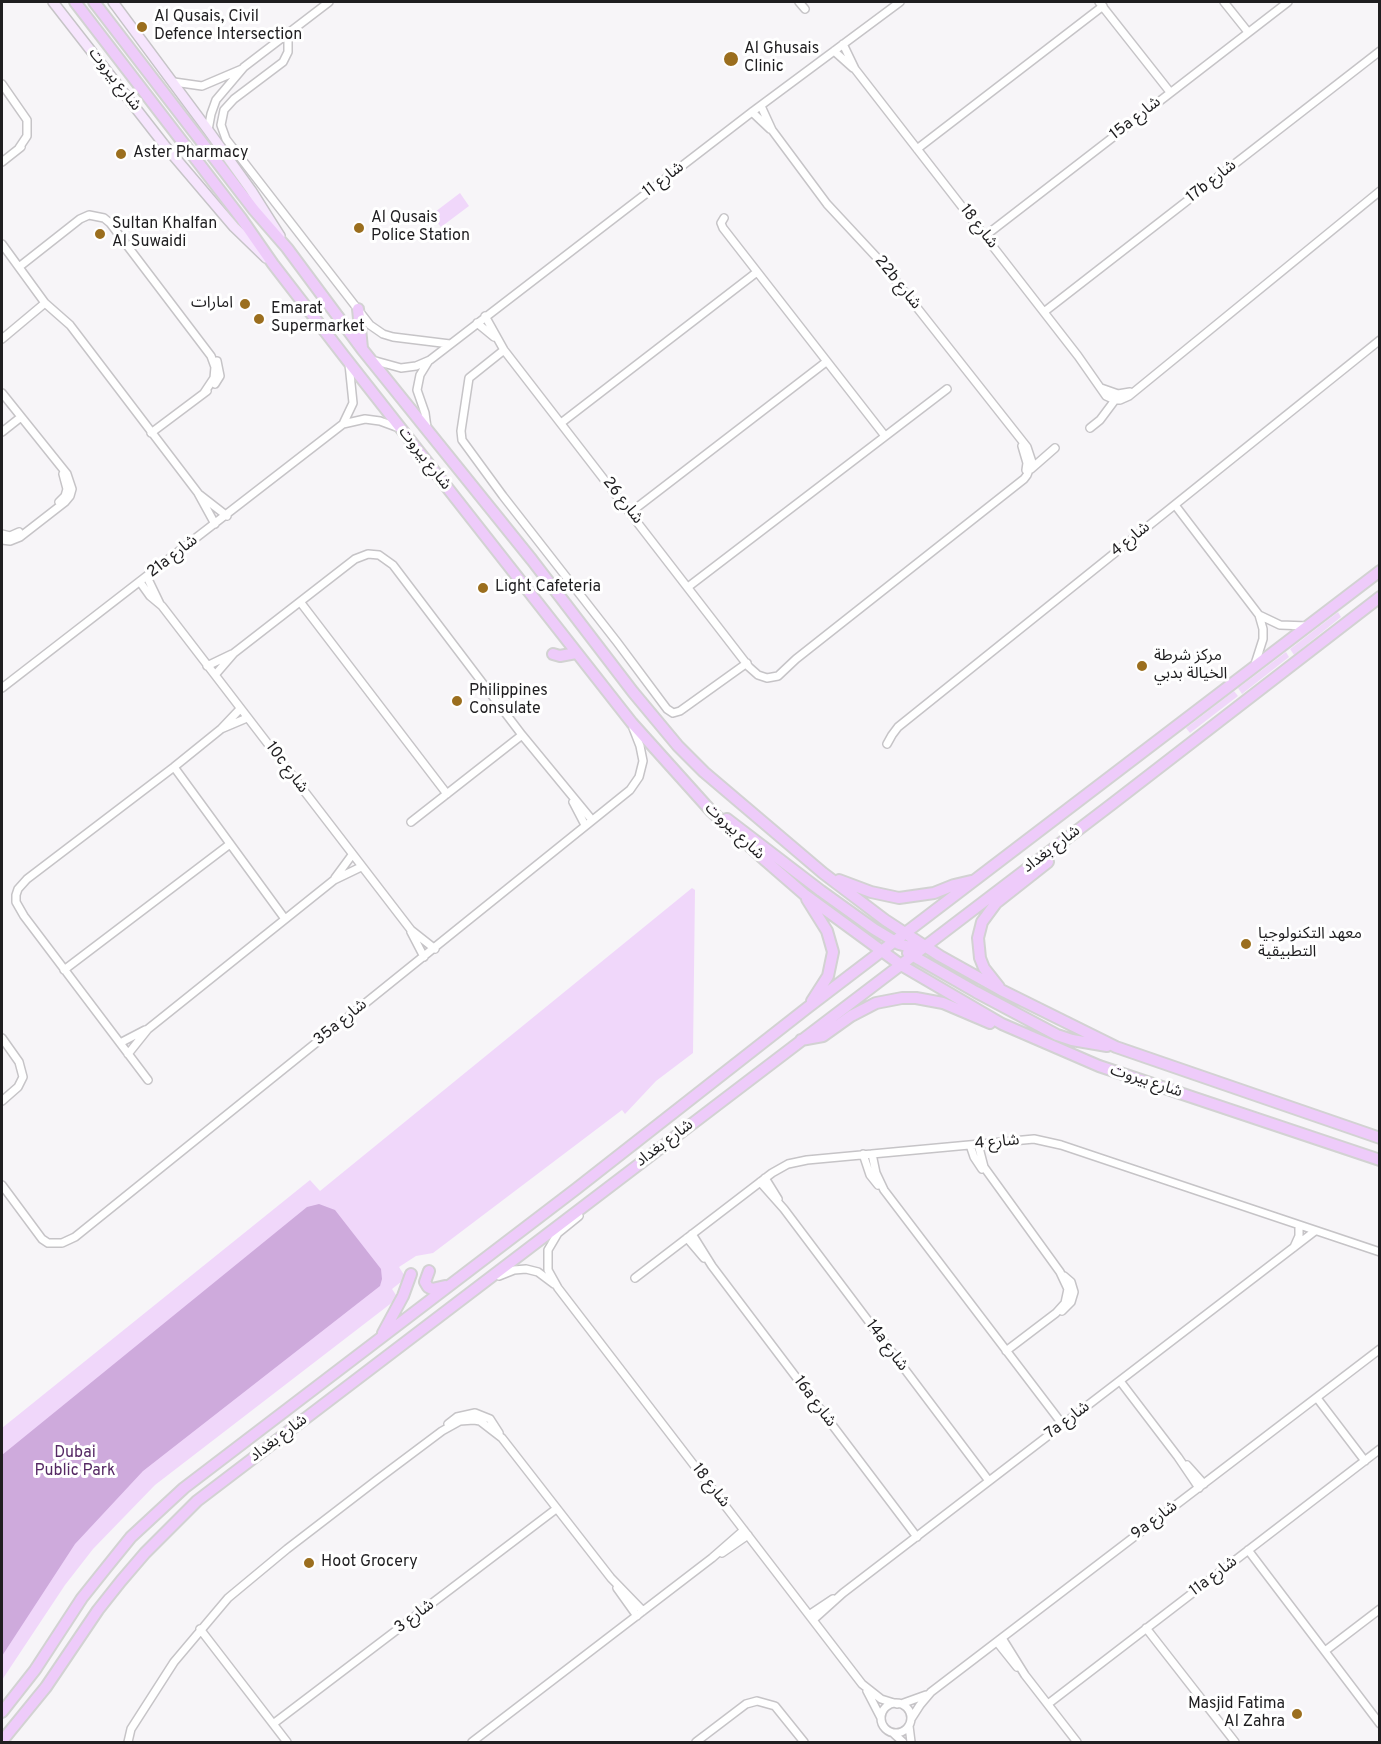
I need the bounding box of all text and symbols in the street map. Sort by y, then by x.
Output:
place label: Al Qusais, Civil Defence Intersection [154,8,302,46]
marker: Al Qusais, Civil Defence Intersection [135,20,149,34]
place label: Al Ghusais Clinic [744,40,819,78]
street label: شارع بيروت [83,45,145,115]
marker: Al Ghusais Clinic [722,50,740,68]
street label: 15a شارع [1107,93,1165,145]
place label: Aster Pharmacy [133,144,249,164]
marker: Aster Pharmacy [114,147,128,161]
street label: 17b شارع [1183,157,1241,207]
street label: شارع 11 [640,158,688,202]
street label: شارع 18 [955,201,1001,253]
place label: Al Qusais Police Station [371,209,470,247]
place label: Sultan Khalfan Al Suwaidi [112,215,217,253]
marker: Al Qusais Police Station [352,221,366,235]
marker: Sultan Khalfan Al Suwaidi [93,227,107,241]
street label: 22b شارع [870,252,924,314]
place label: امارات [191,294,233,314]
marker: امارات [238,297,252,311]
place label: Emarat Supermarket [271,300,365,338]
marker: Emarat Supermarket [252,312,266,326]
street label: شارع بيروت [393,424,455,494]
street label: شارع 26 [598,474,646,528]
street label: شارع 4 [1108,518,1154,562]
street label: 21a شارع [144,531,202,583]
place label: Light Cafeteria [495,578,601,598]
marker: Light Cafeteria [476,581,490,595]
place label: مركز شرطة الخيالة بدبي [1154,647,1227,685]
marker: مركز شرطة الخيالة بدبي [1135,659,1149,673]
place label: Philippines Consulate [469,682,548,720]
marker: Philippines Consulate [450,694,464,708]
street label: 10c شارع [261,739,311,797]
street label: شارع بيروت [700,800,768,864]
street label: شارع بغداد [1019,822,1085,878]
place label: معهد التكنولوجيا التطبيقية [1258,925,1362,963]
marker: معهد التكنولوجيا التطبيقية [1239,937,1253,951]
street label: 35a شارع [311,996,371,1050]
street label: شارع بيروت [1108,1061,1184,1103]
street label: شارع بغداد [632,1116,698,1172]
street label: شارع 4 [974,1131,1020,1155]
street label: 14a شارع [861,1317,911,1375]
street label: 16a شارع [789,1373,839,1431]
street label: 7a شارع [1042,1398,1094,1444]
street label: شارع بغداد [246,1411,312,1467]
park label: Dubai Public Park [35,1444,115,1482]
street label: شارع 18 [687,1460,733,1512]
street label: 9a شارع [1128,1497,1182,1545]
place label: Hoot Grocery [321,1553,418,1573]
street label: 11a شارع [1186,1553,1242,1601]
marker: Hoot Grocery [302,1556,316,1570]
street label: شارع 3 [391,1596,439,1638]
place label: Masjid Fatima Al Zahra [1188,1695,1285,1733]
marker: Masjid Fatima Al Zahra [1290,1707,1304,1721]

